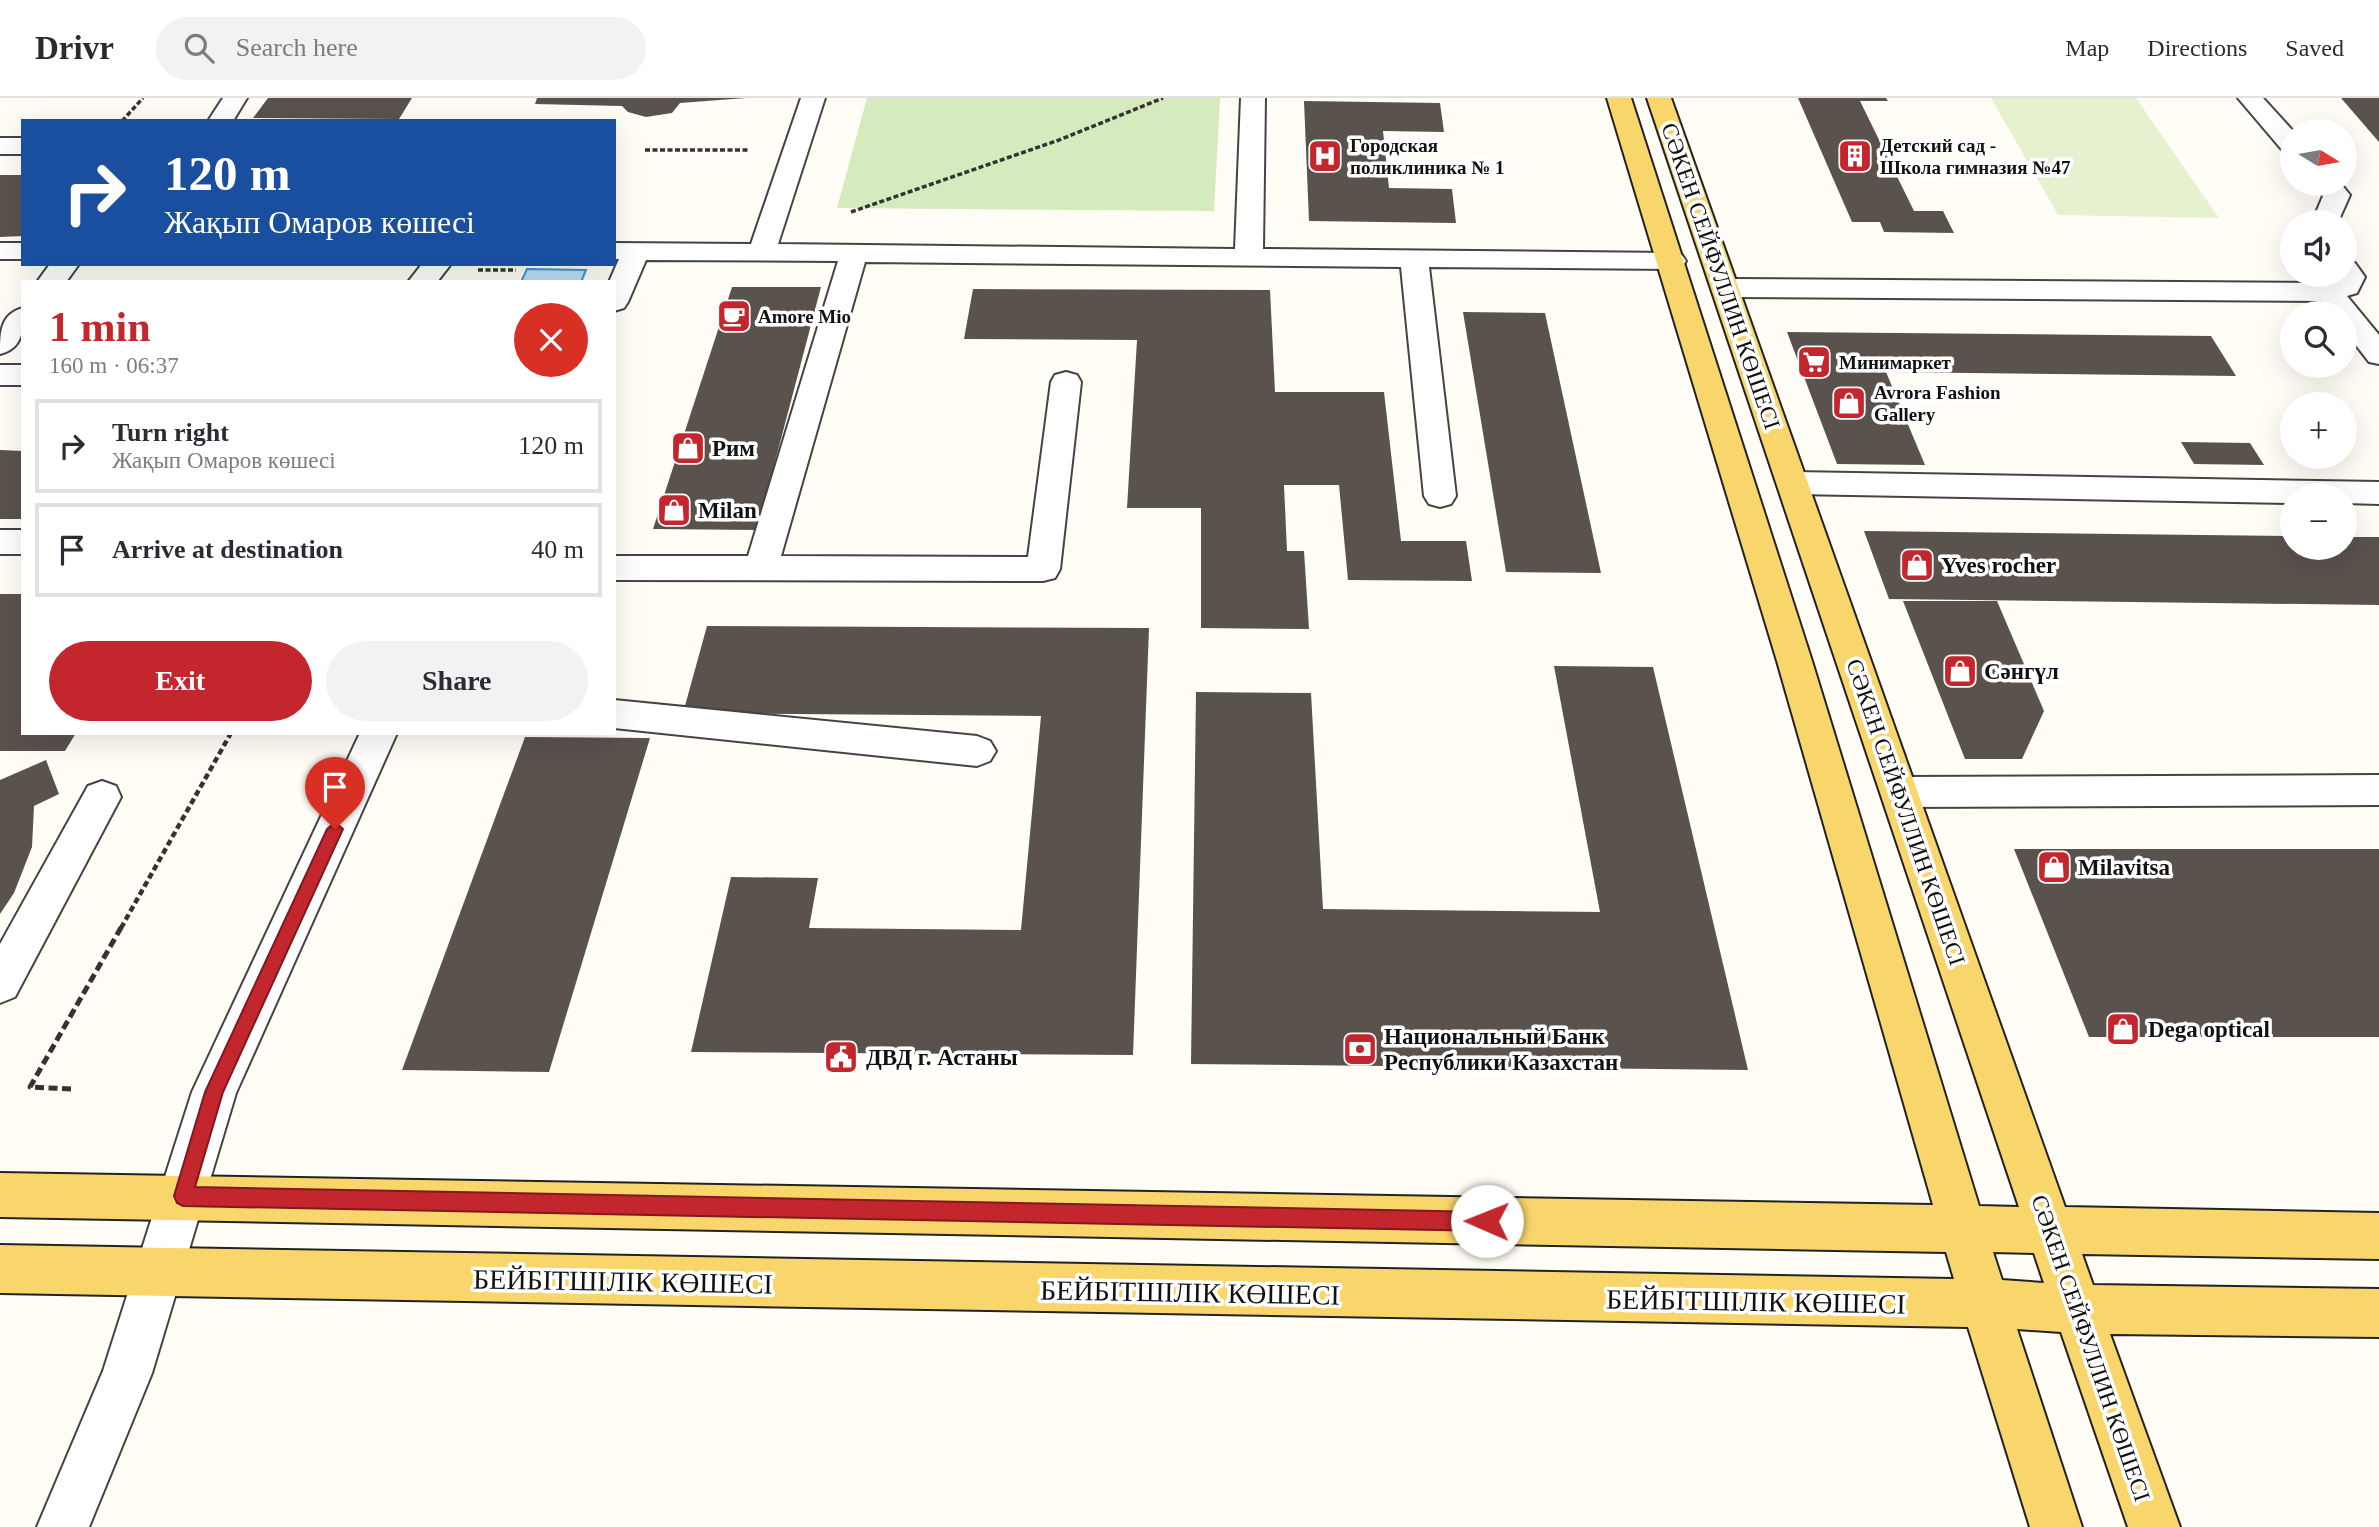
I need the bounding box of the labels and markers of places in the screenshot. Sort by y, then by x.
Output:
place label: Городская поликлиника № 1 [1350,135,1505,178]
place label: Детский сад - Школа гимназия №47 [1880,135,2071,178]
hospital icon: Городская поликлиника № 1 [1306,137,1344,175]
building icon: Детский сад - Школа гимназия №47 [1836,137,1874,175]
cafe icon: Amore Mio [715,297,753,335]
place label: Amore Mio [758,306,851,327]
supermarket icon: Минимаркет [1795,343,1833,381]
place label: Минимаркет [1839,352,1952,373]
place label: Avrora Fashion Gallery [1874,382,2001,425]
shop icon: Avrora Fashion Gallery [1830,384,1868,422]
shop icon: Рим [669,429,707,467]
place label: Рим [712,436,755,461]
shop icon: Milan [655,491,693,529]
place label: Milan [698,498,757,523]
shop icon: Yves rocher [1898,546,1936,584]
place label: Yves rocher [1941,553,2056,578]
shop icon: Сәнгүл [1941,652,1979,690]
place label: Сәнгүл [1984,659,2059,684]
pin [305,757,365,829]
shop icon: Milavitsa [2035,848,2073,886]
place label: Milavitsa [2078,855,2170,880]
shop icon: Dega optical [2104,1010,2142,1048]
place label: Dega optical [2148,1017,2270,1042]
place label: Национальный Банк Республики Казахстан [1384,1024,1618,1075]
bank icon: Национальный Банк Республики Казахстан [1341,1030,1379,1068]
public building icon: ДВД г. Астаны [822,1038,860,1076]
place label: ДВД г. Астаны [866,1045,1018,1070]

